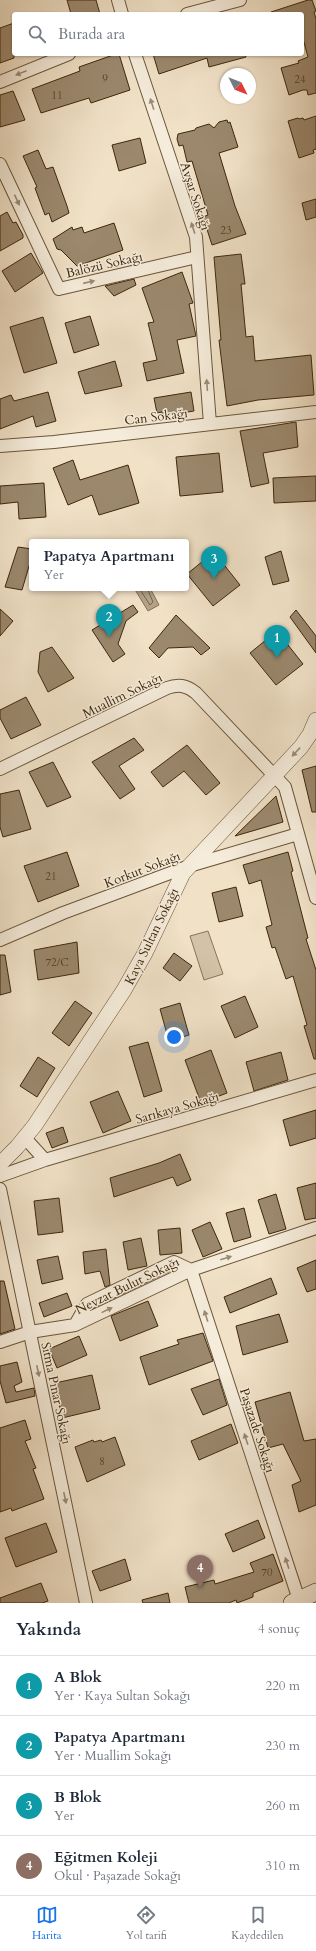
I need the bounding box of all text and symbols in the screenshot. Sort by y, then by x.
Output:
search box [12,12,304,56]
icon: search [26,23,48,45]
text: Burada ara [58,24,125,44]
north arrow [220,68,256,104]
one-way arrow [15,71,27,77]
house number: 9 [102,71,108,86]
house number: 24 [294,72,306,87]
house number: 11 [51,88,63,103]
one-way arrow [149,98,155,110]
street label: Avşar Sokağı [176,160,215,233]
one-way arrow [14,194,20,205]
one-way arrow [189,222,195,234]
house number: 23 [220,223,232,238]
street label: Balözü Sokağı [64,247,145,283]
one-way arrow [83,279,95,285]
one-way arrow [204,379,210,391]
street label: Can Sokağı [124,404,189,430]
popup [29,539,189,591]
text: Papatya Apartmanı [43,546,175,566]
pin: 3 [201,546,227,579]
text: Yer [43,566,64,584]
pin: 2 [96,604,122,637]
pin: 1 [264,625,290,658]
street label: Muallim Sokağı [79,669,166,723]
one-way arrow [292,748,301,757]
street label: Korkut Sokağı [102,847,183,893]
house number: 21 [45,869,57,884]
street label: Kaya Sultan Sokağı [121,885,183,988]
house number: 72/C [45,955,69,970]
your location [164,1027,184,1047]
street label: Sarıkaya Sokağı [133,1087,221,1128]
street label: Nevzat Bulut Sokağı [72,1253,183,1319]
one-way arrow [221,1255,233,1261]
one-way arrow [101,1307,113,1313]
one-way arrow [203,1309,209,1321]
street label: Sıtma Pınar Sokağı [36,1340,76,1446]
one-way arrow [36,1364,42,1377]
street label: Paşazade Sokağı [235,1386,279,1475]
one-way arrow [243,1433,249,1445]
house number: 8 [99,1454,105,1469]
one-way arrow [62,1492,68,1504]
pin: 4 [187,1555,213,1588]
one-way arrow [284,1556,290,1568]
house number: 70 [261,1565,273,1580]
text: Yakında [16,1618,81,1641]
text: 4 sonuç [258,1620,300,1638]
text: A Blok [54,1667,102,1687]
text: 1 [26,1677,32,1695]
text: 220 m [266,1677,300,1695]
text: Yer · Kaya Sultan Sokağı [54,1687,191,1705]
text: Papatya Apartmanı [54,1727,185,1747]
text: 2 [26,1737,32,1755]
text: 230 m [266,1737,300,1755]
text: Yer · Muallim Sokağı [54,1747,171,1765]
text: B Blok [54,1787,102,1807]
text: 3 [26,1797,32,1815]
text: 260 m [266,1797,300,1815]
text: Yer [54,1807,74,1825]
text: Eğitmen Koleji [54,1847,158,1867]
text: 4 [26,1857,32,1875]
text: 310 m [266,1857,300,1875]
text: Okul · Paşazade Sokağı [54,1867,181,1885]
tab: Harita [32,1904,61,1943]
tab: Yol tarifi [126,1904,167,1943]
tab: Kaydedilen [231,1904,284,1943]

